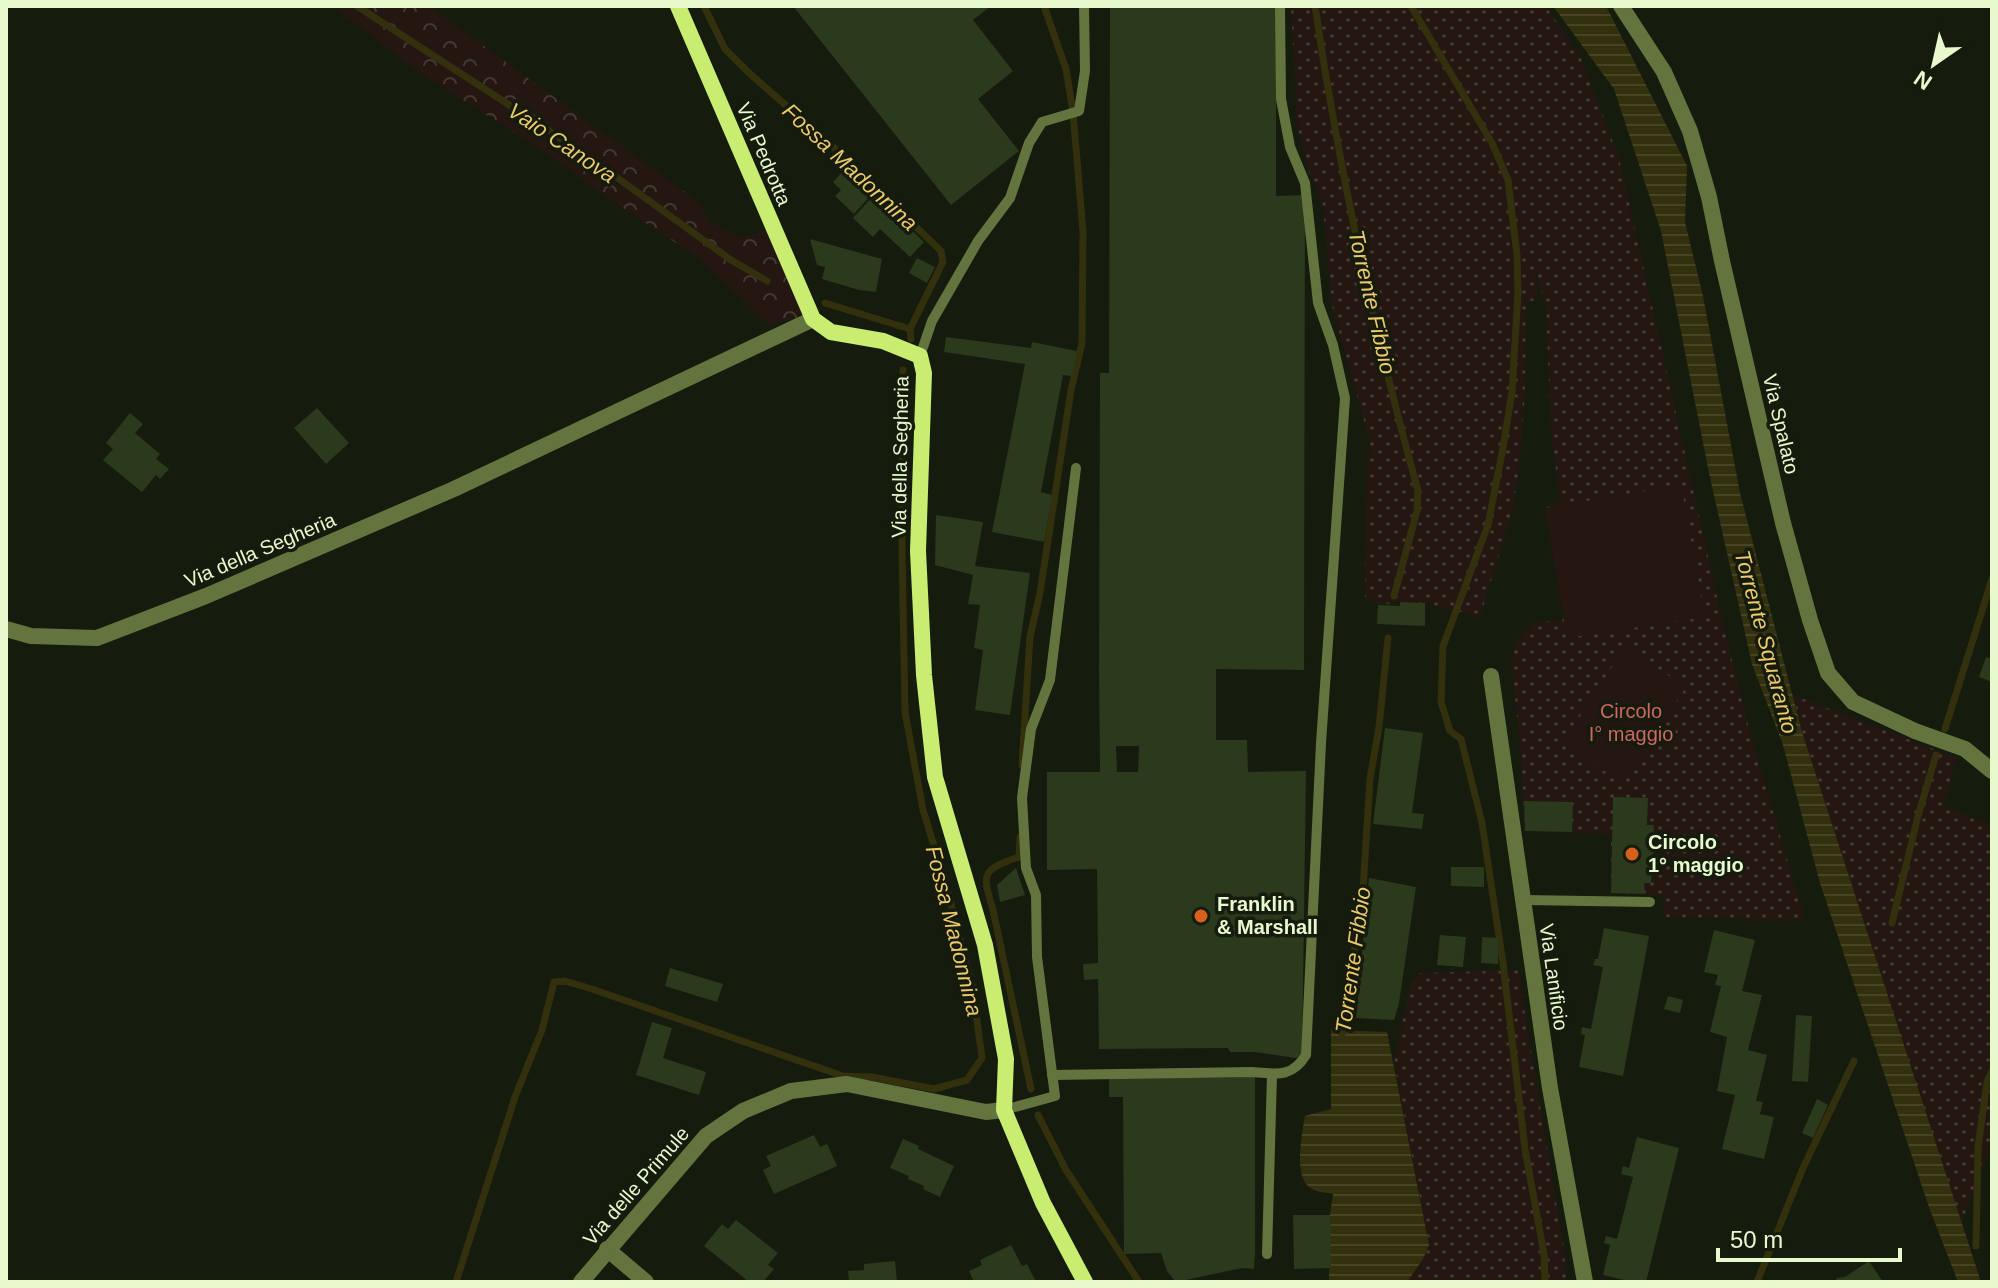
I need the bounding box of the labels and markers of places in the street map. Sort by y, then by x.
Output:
place label: Circolo 1° maggio [1648,831,1744,876]
marker: Circolo 1° maggio [1623,845,1641,863]
place label: Franklin & Marshall [1217,893,1318,938]
marker: Franklin & Marshall [1192,907,1210,925]

